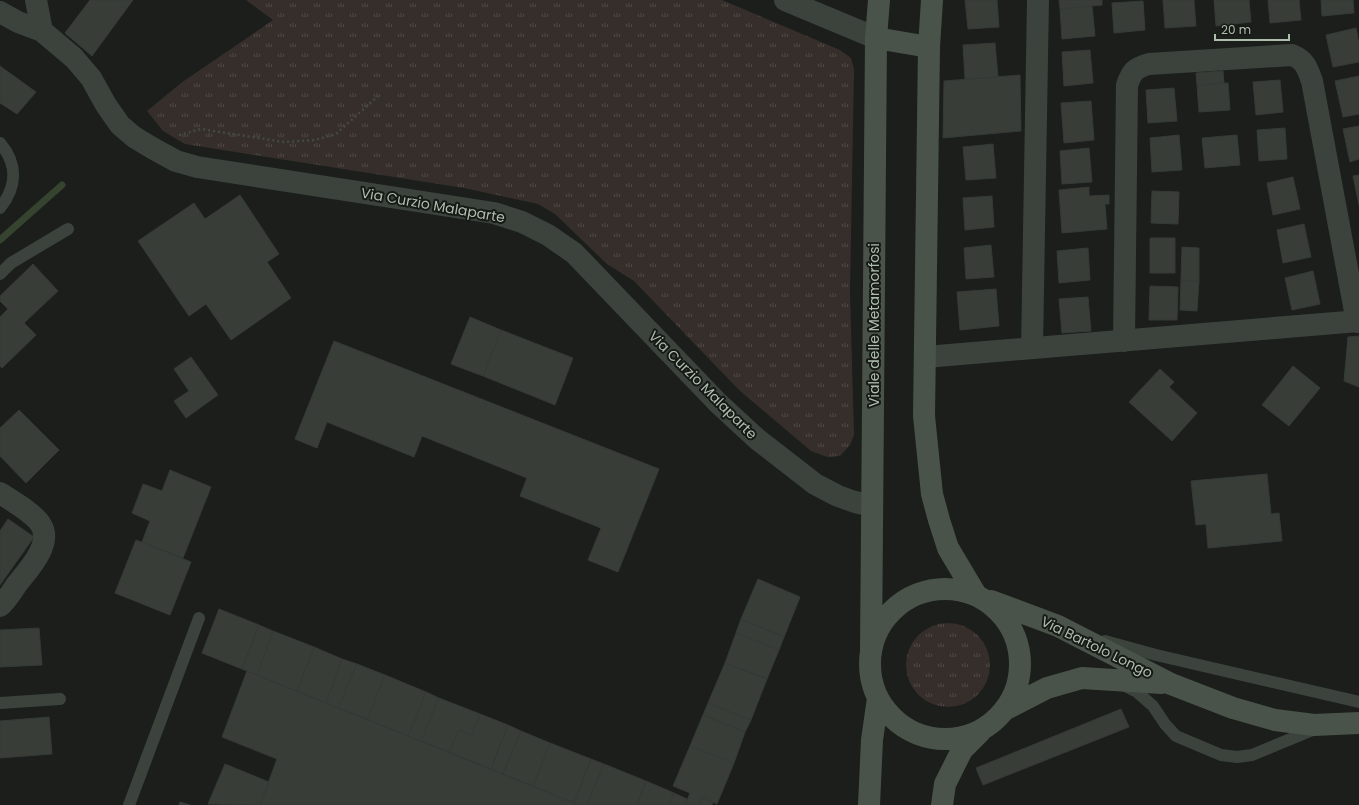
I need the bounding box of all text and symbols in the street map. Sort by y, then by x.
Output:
scale bar [1215,16,1289,42]
text: 20 m [1221,21,1251,38]
street label: Via Curzio Malaparte [359,182,507,228]
street label: Viale delle Metamorfosi [864,243,884,407]
street label: Via Curzio Malaparte [644,326,762,444]
street label: Via Bartolo Longo [1038,611,1156,683]

